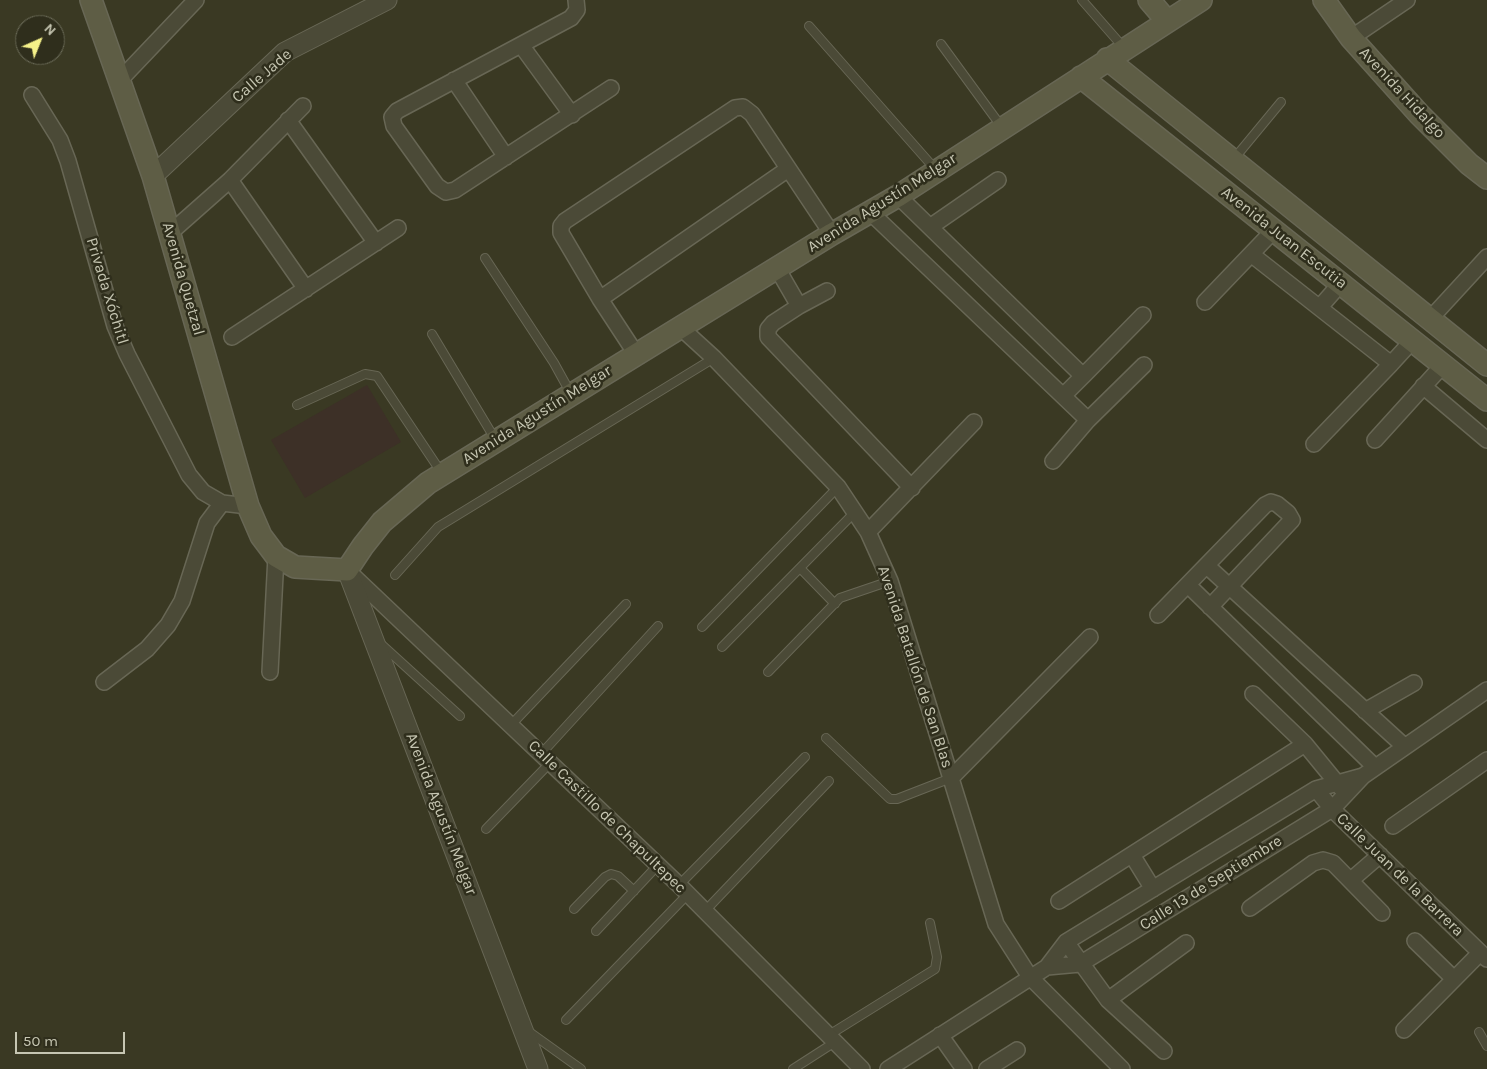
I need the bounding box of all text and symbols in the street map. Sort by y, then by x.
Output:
north arrow [15,15,65,65]
text: N [41,20,60,39]
street label: Avenida Hidalgo [1355,43,1449,143]
street label: Calle Jade [228,45,296,107]
street label: Avenida Agustín Melgar [804,149,960,257]
street label: Avenida Juan Escutia [1217,183,1351,293]
street label: Avenida Quetzal [158,220,208,338]
street label: Privada Xóchitl [82,235,132,347]
street label: Avenida Agustín Melgar [459,361,615,469]
street label: Avenida Batallón de San Blas [873,563,957,771]
street label: Avenida Agustín Melgar [401,730,481,898]
street label: Calle Castillo de Chapultepec [524,736,690,898]
street label: Calle Juan de la Barrera [1332,809,1468,941]
street label: Calle 13 de Septiembre [1136,831,1286,935]
scale bar [18,1022,128,1054]
text: 50 m [23,1032,58,1050]

